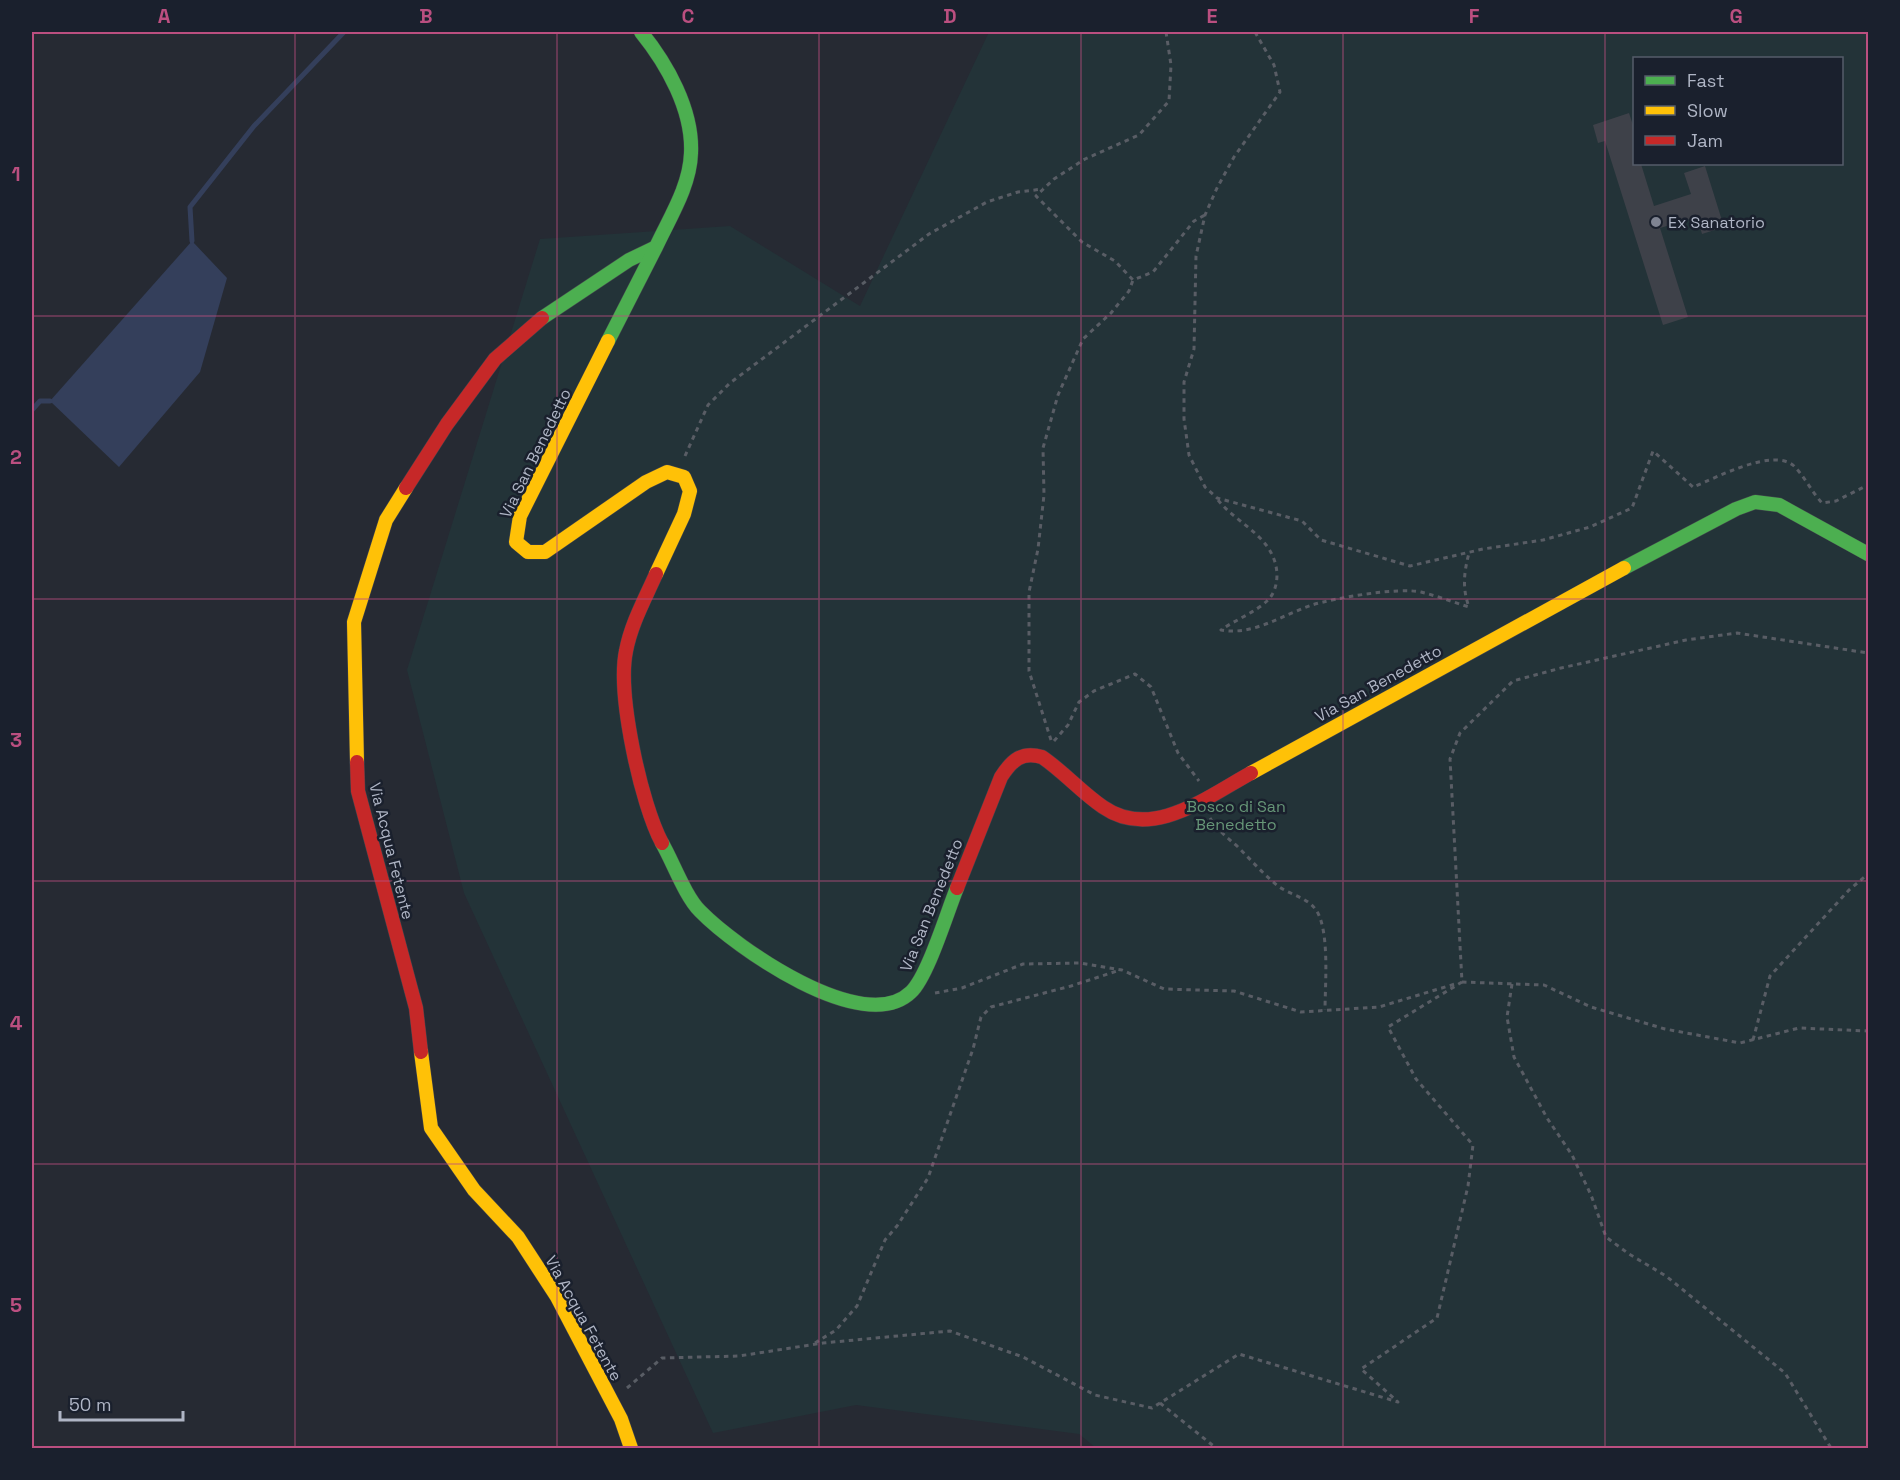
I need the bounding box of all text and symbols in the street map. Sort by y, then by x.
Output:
text: A [158,3,171,29]
text: B [419,3,433,29]
text: C [682,3,695,29]
text: D [943,3,957,29]
text: E [1206,3,1218,29]
text: F [1469,3,1480,29]
text: G [1729,3,1743,29]
legend [1633,57,1843,165]
text: Fast [1687,69,1724,92]
text: Slow [1687,99,1728,122]
text: Jam [1687,129,1723,152]
text: 1 [11,161,21,187]
place label: Ex Sanatorio [1668,212,1765,233]
marker: Ex Sanatorio [1649,215,1663,229]
street label: Via San Benedetto [495,385,576,521]
text: 2 [10,444,22,470]
street label: Via San Benedetto [1311,640,1445,727]
text: 3 [10,727,22,753]
street label: Via Acqua Fetente [364,780,419,922]
park label: Bosco di San Benedetto [1186,796,1286,835]
street label: Via San Benedetto [895,836,968,975]
text: 4 [10,1010,23,1036]
street label: Via Acqua Fetente [540,1252,627,1385]
text: 5 [10,1292,22,1318]
scale bar [60,1384,183,1422]
text: 50 m [69,1393,111,1416]

